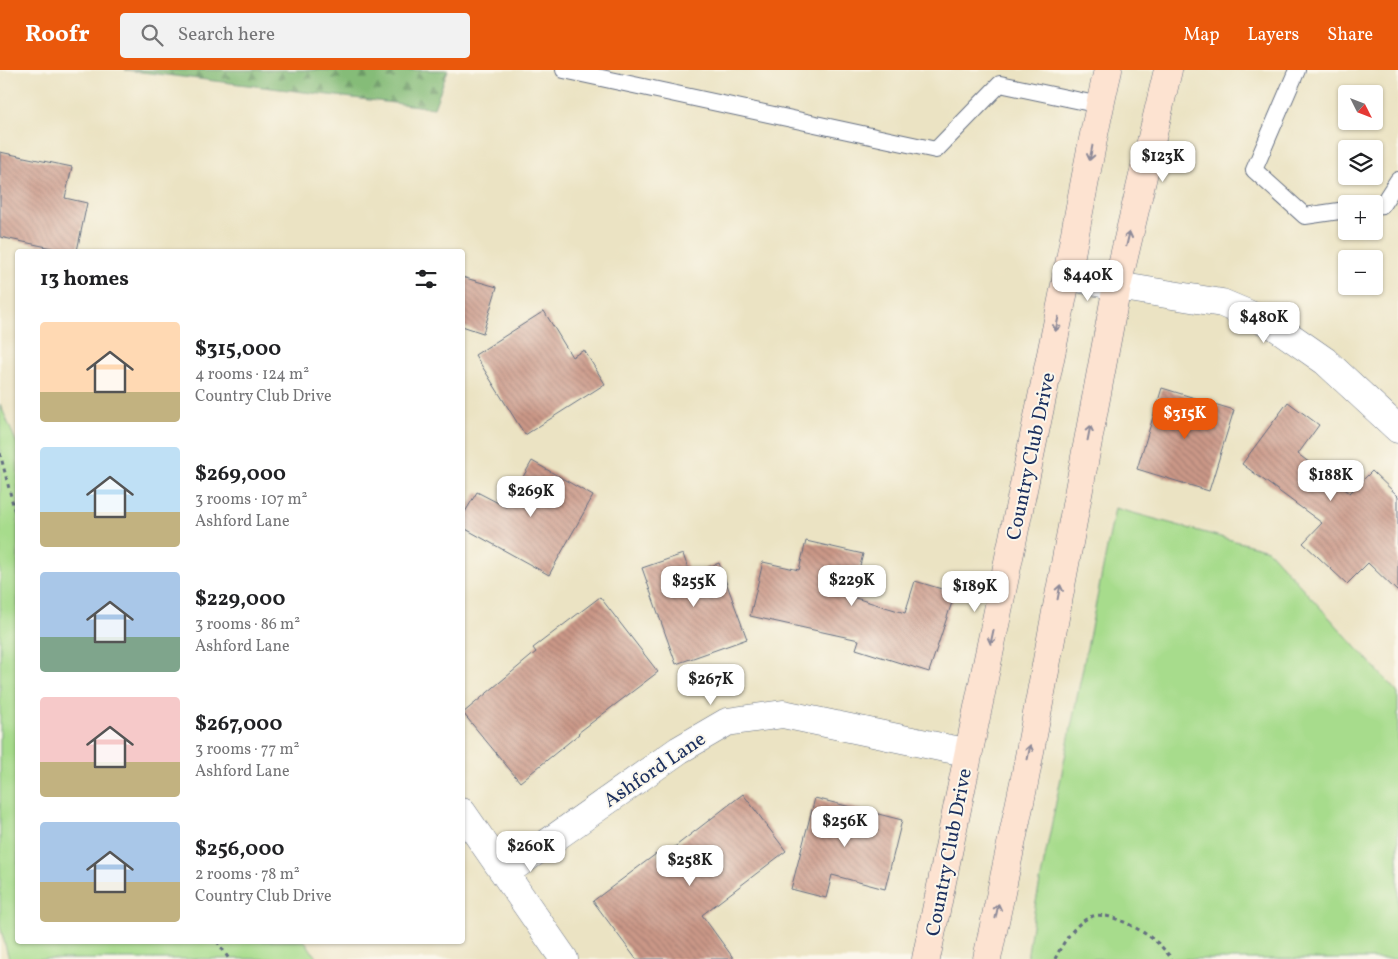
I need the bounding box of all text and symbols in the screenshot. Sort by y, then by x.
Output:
search box [120,13,470,58]
text: Roofr [25,18,90,52]
icon: search [138,21,166,49]
text: Search here [178,22,275,48]
text: Map [1183,23,1219,48]
text: Layers [1247,23,1299,48]
text: Share [1327,23,1373,48]
north arrow [1338,85,1382,130]
map controls [1338,85,1383,295]
pin: $123K [1128,140,1198,183]
button: layers [1338,140,1383,185]
one-way arrow [1085,144,1095,160]
text: $123K [1141,146,1185,168]
button: + [1338,195,1383,240]
one-way arrow [1124,231,1133,247]
button: − [1338,250,1383,295]
pin: $440K [1053,260,1123,302]
text: 13 homes [40,265,129,294]
icon: filters [412,265,440,293]
text: $440K [1063,265,1113,287]
pin: $480K [1229,302,1299,344]
text: $480K [1240,307,1288,329]
one-way arrow [1052,315,1062,331]
text: $315,000 [195,335,281,364]
icon: home [80,342,140,402]
text: 4 rooms · 124 m² [195,364,309,386]
street label: Country Club Drive [1001,370,1063,543]
text: Country Club Drive [195,386,332,408]
pin: $315K [1150,398,1220,440]
text: $315K [1164,403,1206,425]
one-way arrow [1085,425,1095,441]
text: $269,000 [195,460,286,489]
pin: $188K [1296,460,1366,502]
text: $188K [1309,465,1353,487]
icon: home [80,467,140,527]
pin: $269K [496,476,566,518]
text: $269K [508,481,554,503]
text: 3 rooms · 107 m² [195,489,308,511]
text: Ashford Lane [195,511,290,533]
pin: $229K [817,564,887,607]
pin: $255K [659,566,729,608]
text: $229K [829,570,875,592]
pin: $189K [940,570,1010,613]
text: $255K [672,571,716,593]
text: $189K [953,576,997,598]
text: $229,000 [195,585,285,614]
one-way arrow [1055,585,1065,601]
icon: home [80,592,140,652]
text: 3 rooms · 86 m² [195,614,300,636]
one-way arrow [986,628,996,644]
text: Ashford Lane [195,636,290,658]
pin: $267K [676,664,746,706]
text: $267K [688,669,734,691]
text: $267,000 [195,710,282,739]
icon: home [80,717,140,777]
street label: Ashford Lane [598,726,712,815]
text: 3 rooms · 77 m² [195,739,299,761]
one-way arrow [1025,744,1035,760]
text: Ashford Lane [195,761,290,783]
street label: Country Club Drive [920,766,980,939]
pin: $256K [810,806,880,848]
text: $256K [822,811,868,833]
pin: $260K [496,830,566,873]
text: $256,000 [195,835,285,864]
text: $260K [507,836,555,858]
icon: home [80,842,140,902]
pin: $258K [655,844,725,887]
text: $258K [667,850,713,872]
text: 2 rooms · 78 m² [195,864,300,886]
text: Country Club Drive [195,886,332,908]
one-way arrow [993,904,1002,920]

